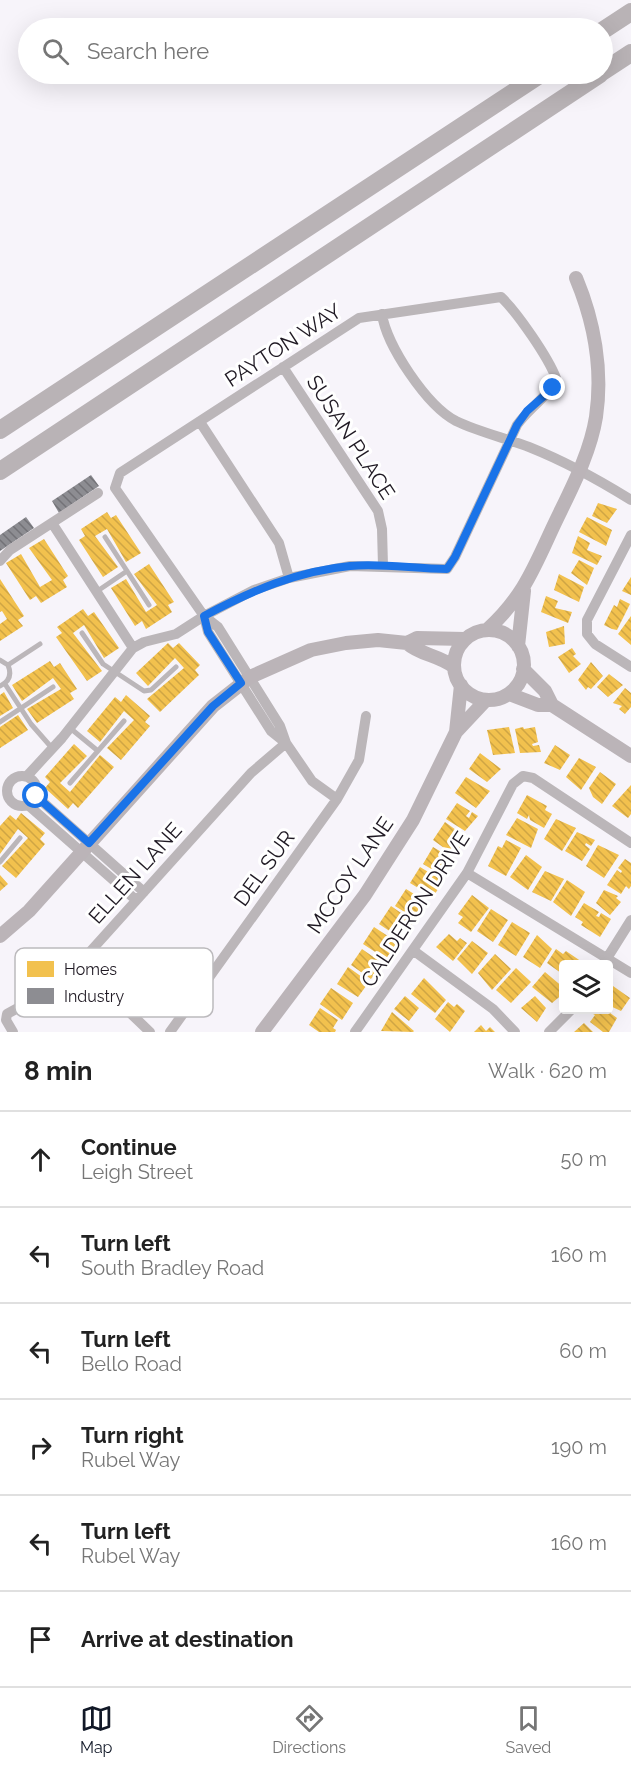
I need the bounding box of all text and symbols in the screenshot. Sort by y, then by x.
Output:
search box [18,18,613,84]
icon: search [39,35,72,68]
text: Search here [87,38,209,64]
street label: PAYTON WAY [220,298,346,392]
street label: SUSAN PLACE [302,370,400,504]
route end [539,374,565,400]
route start [22,782,48,808]
street label: MCCOY LANE [302,812,398,938]
street label: ELLEN LANE [83,817,187,929]
street label: DEL SUR [228,825,300,911]
street label: CALDERON DRIVE [355,827,475,991]
legend [15,948,213,1017]
text: Homes [64,960,117,979]
map controls [559,960,613,1014]
button: layers [559,960,613,1014]
text: Industry [64,987,124,1006]
text: 8 min [24,1056,92,1086]
text: Walk · 620 m [488,1059,607,1083]
text: Continue [81,1134,177,1160]
icon: ahead [24,1143,57,1176]
text: 50 m [560,1147,607,1171]
text: Leigh Street [81,1160,193,1184]
text: Turn left [81,1230,171,1256]
icon: left [24,1239,57,1272]
text: 160 m [551,1243,607,1267]
text: South Bradley Road [81,1256,264,1280]
text: Turn left [81,1326,171,1352]
icon: left [24,1335,57,1368]
text: 60 m [559,1339,607,1363]
text: Bello Road [81,1352,182,1376]
text: Turn right [81,1422,184,1448]
icon: right [24,1431,57,1464]
text: 190 m [551,1435,607,1459]
text: Rubel Way [81,1448,180,1472]
text: Turn left [81,1518,171,1544]
icon: left [24,1527,57,1560]
text: 160 m [551,1531,607,1555]
text: Rubel Way [81,1544,180,1568]
icon: arrive [24,1623,57,1656]
text: Arrive at destination [81,1626,294,1652]
tab: Map [80,1702,113,1757]
tab: Directions [272,1702,346,1757]
tab: Saved [505,1702,551,1757]

